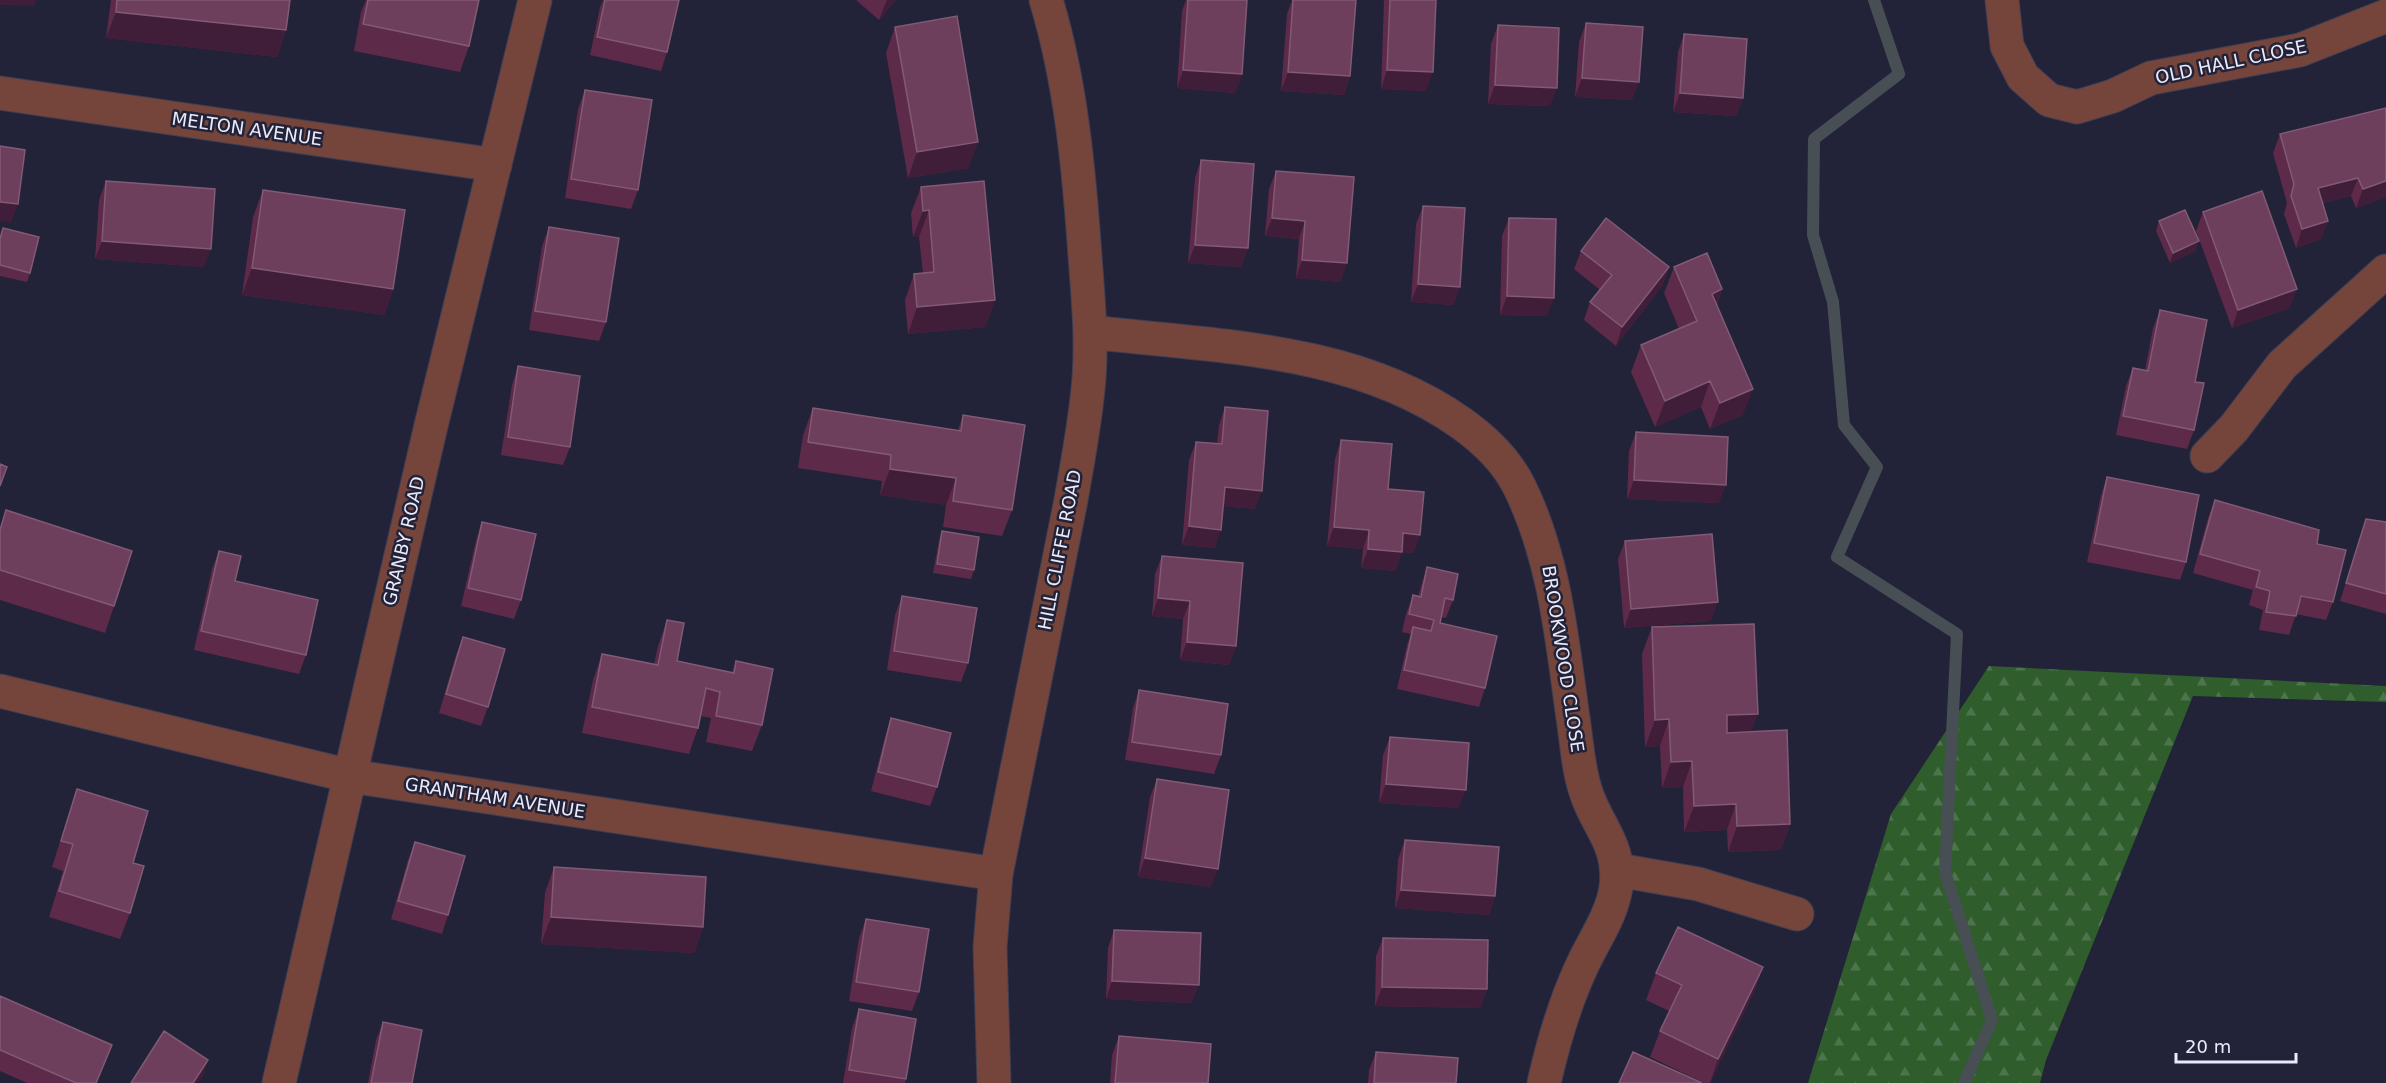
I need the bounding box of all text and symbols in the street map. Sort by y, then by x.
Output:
street label: OLD HALL CLOSE [2153,35,2309,88]
street label: MELTON AVENUE [171,108,324,149]
street label: HILL CLIFFE ROAD [1034,468,1085,632]
street label: GRANBY ROAD [378,474,429,608]
street label: BROOKWOOD CLOSE [1538,564,1589,754]
street label: GRANTHAM AVENUE [403,773,587,822]
scale bar [2176,1026,2296,1064]
text: 20 m [2185,1036,2231,1057]

